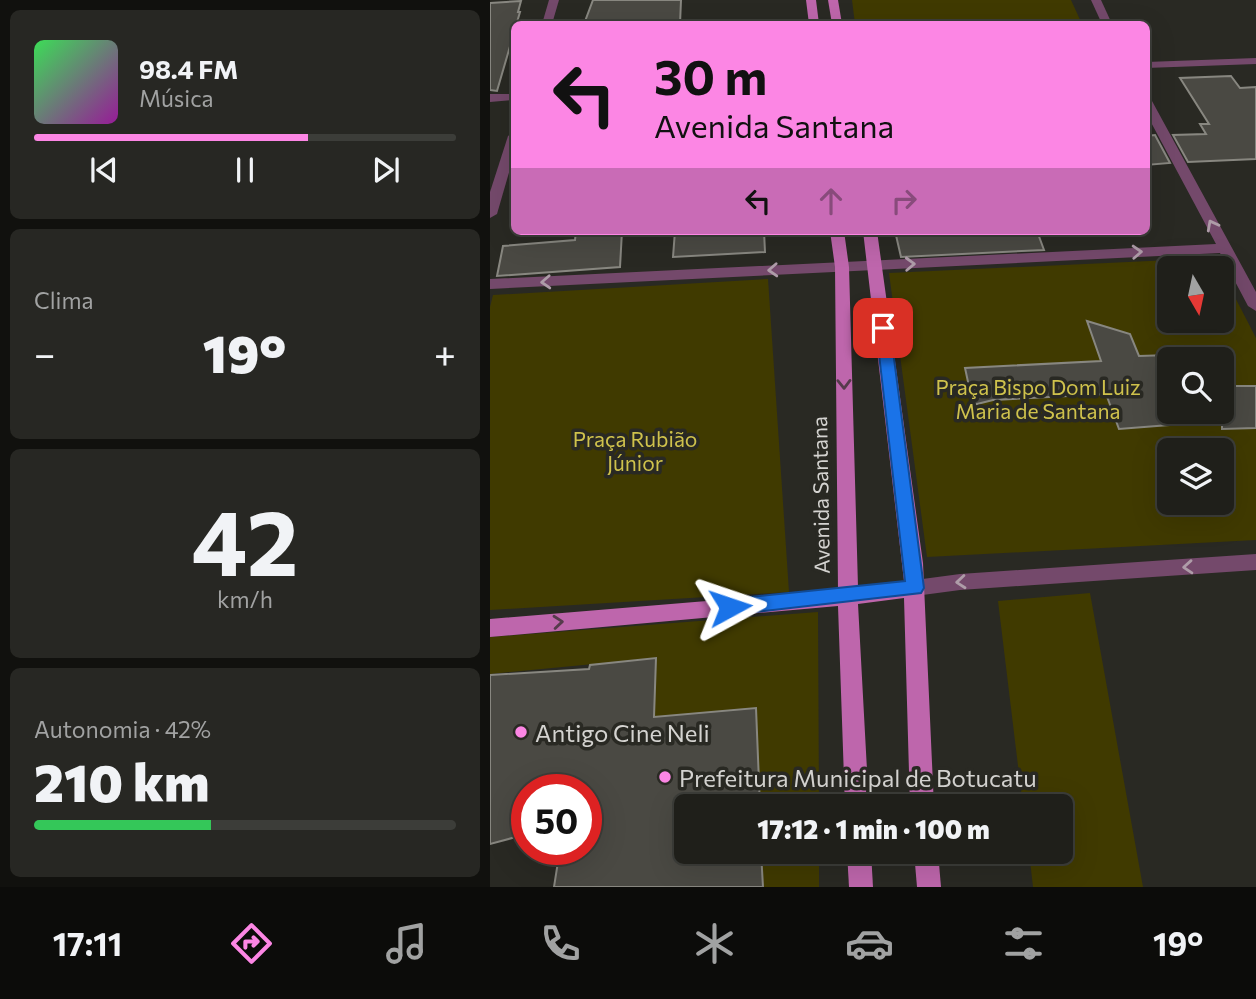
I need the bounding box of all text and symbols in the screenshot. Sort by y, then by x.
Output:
text: 30 m [654,45,767,105]
icon: left [539,49,630,140]
text: 98.4 FM [139,53,238,84]
text: Música [139,84,214,112]
text: Avenida Santana [654,105,894,145]
icon: previous [85,151,123,189]
icon: pause [226,151,264,189]
icon: next [367,151,405,189]
icon: left [739,182,777,220]
icon: ahead [812,182,850,220]
icon: right [885,182,923,220]
one-way arrow [1207,219,1220,232]
one-way arrow [1132,245,1143,260]
north arrow [1157,256,1234,332]
map controls [1157,256,1234,515]
one-way arrow [905,257,916,272]
one-way arrow [768,263,779,278]
one-way arrow [540,274,551,289]
text: Clima [34,286,94,314]
pin [853,298,913,358]
icon: arrive [864,309,902,347]
text: 19° [203,320,286,384]
text: − [34,329,56,376]
text: + [434,329,456,376]
button: search [1157,347,1234,424]
park label: Praça Bispo Dom Luiz Maria de Santana [935,374,1141,423]
one-way arrow [836,379,852,390]
street label: Avenida Santana [806,416,834,574]
park label: Praça Rubião Júnior [573,426,697,475]
button: layers [1157,438,1234,515]
text: 42 [192,483,298,595]
one-way arrow [1182,559,1193,574]
position arrow [693,570,767,644]
one-way arrow [955,574,966,589]
text: km/h [217,585,273,613]
one-way arrow [553,615,564,630]
text: Autonomia · 42% [34,715,211,743]
place label: Antigo Cine Neli [535,718,710,747]
marker: Antigo Cine Neli [513,724,529,740]
text: 210 km [34,749,209,813]
place label: Prefeitura Municipal de Botucatu [679,763,1037,792]
marker: Prefeitura Municipal de Botucatu [657,769,673,785]
speed limit sign: 50 [511,774,602,865]
text: 17:12 · 1 min · 100 m [757,813,990,844]
icon: directions [227,919,276,968]
icon: music [382,919,431,968]
icon: phone [536,919,585,968]
icon: climate [690,919,739,968]
icon: car [845,919,894,968]
icon: filters [999,919,1048,968]
text: 17:11 [53,923,122,963]
text: 19° [1153,923,1203,963]

